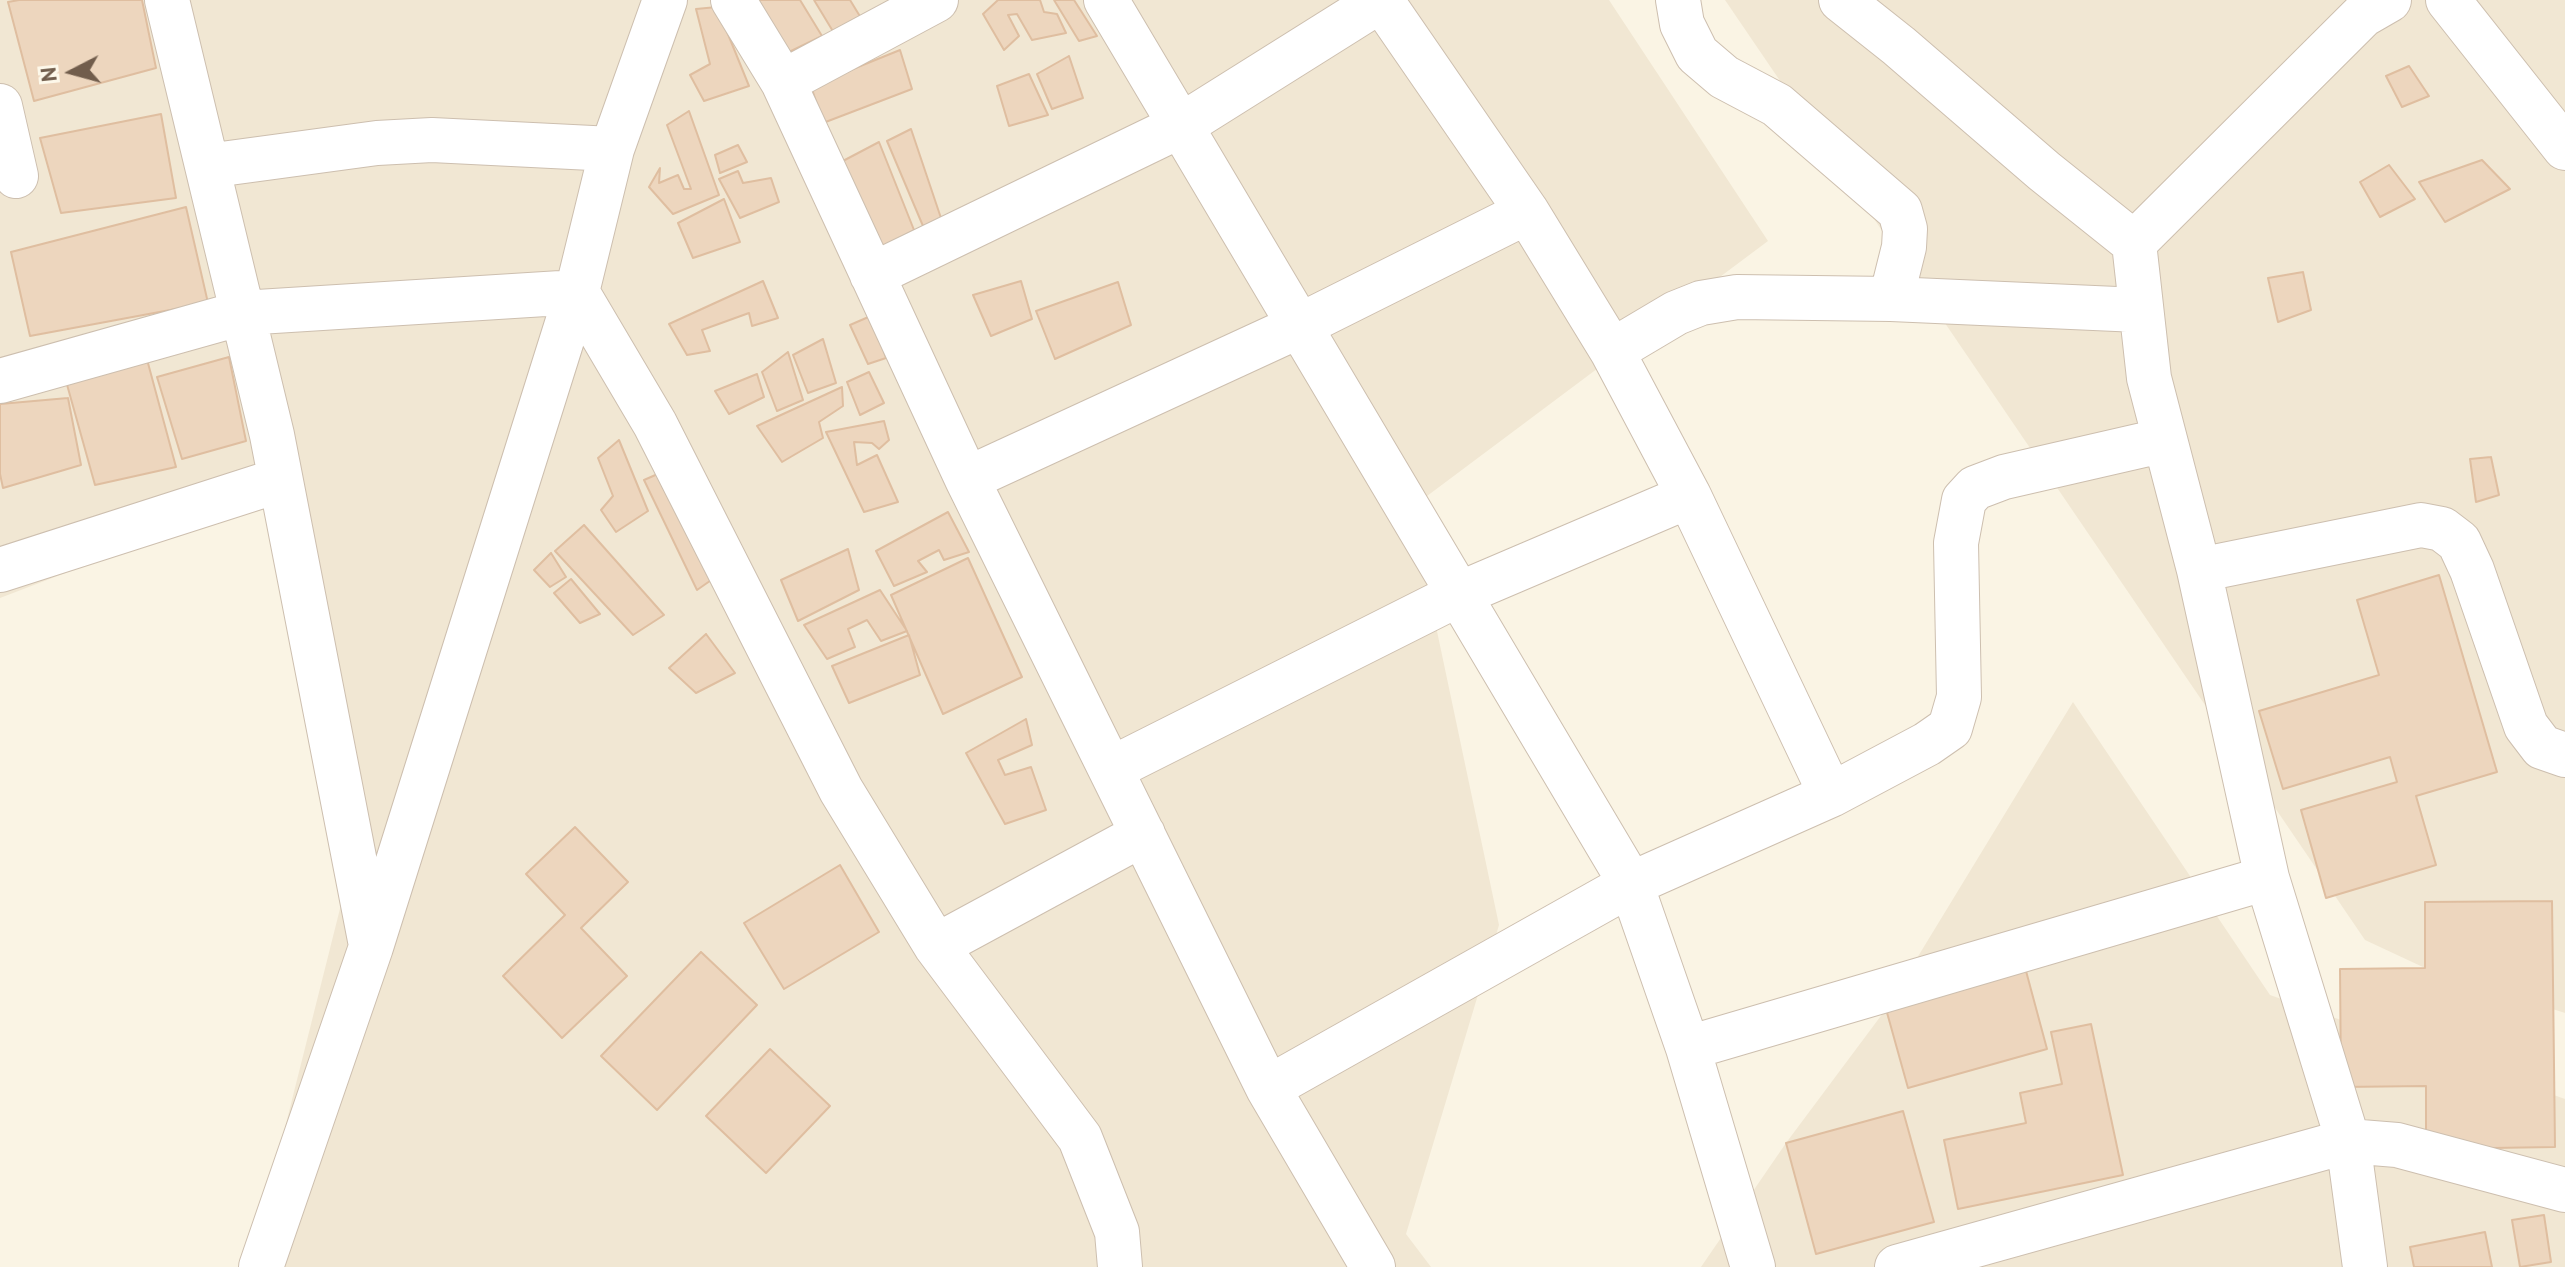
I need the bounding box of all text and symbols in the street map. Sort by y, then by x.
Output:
north arrow [32,32,112,112]
text: N [33,66,63,83]

